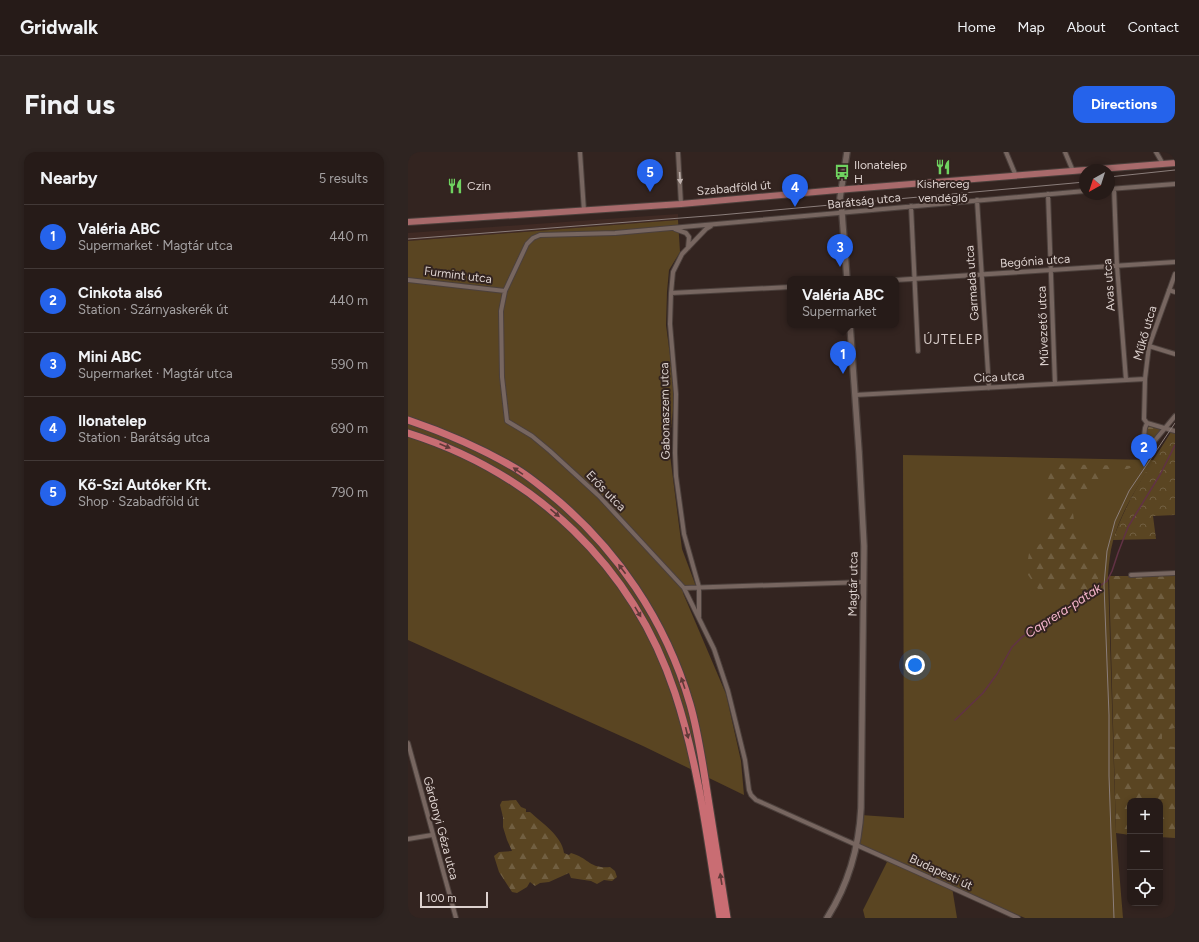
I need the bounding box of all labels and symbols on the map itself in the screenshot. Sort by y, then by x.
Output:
place label: Ilonatelep H [854,158,907,186]
restaurant icon: Kisherceg vendéglő [934,158,952,176]
pin: 5 [637,159,663,192]
bus stop icon: Ilonatelep H [833,163,851,181]
north arrow [1079,164,1115,200]
one-way arrow [676,172,683,184]
pin: 4 [782,174,808,207]
restaurant icon: Czin [446,177,464,195]
place label: Kisherceg vendéglő [916,177,970,205]
street label: Szabadföld út [696,178,772,198]
place label: Czin [467,179,491,193]
street label: Barátság utca [827,190,901,212]
pin: 3 [827,234,853,267]
street label: Garmada utca [962,245,982,321]
street label: Begónia utca [999,252,1071,270]
street label: Avas utca [1100,258,1118,312]
street label: Furmint utca [423,264,493,286]
street label: Művezető utca [1035,286,1051,366]
street label: Műkő utca [1131,304,1159,362]
district label: ÚJTELEP [923,332,983,347]
pin: 1 [830,341,856,374]
street label: Gabonaszem utca [657,362,673,460]
street label: Cica utca [973,369,1025,385]
pin: 2 [1131,434,1157,467]
one-way arrow [439,443,450,449]
one-way arrow [513,467,524,474]
street label: Erős utca [583,468,629,514]
one-way arrow [550,509,561,518]
street label: Magtár utca [845,551,861,617]
one-way arrow [618,564,627,575]
water label: Caprera-patak [1022,580,1105,641]
one-way arrow [635,606,642,618]
your location [905,655,925,675]
one-way arrow [680,677,686,689]
one-way arrow [684,726,690,739]
street label: Gárdonyi Géza utca [420,775,462,881]
street label: Budapesti út [907,851,975,893]
one-way arrow [718,873,724,886]
scale bar [420,890,488,909]

